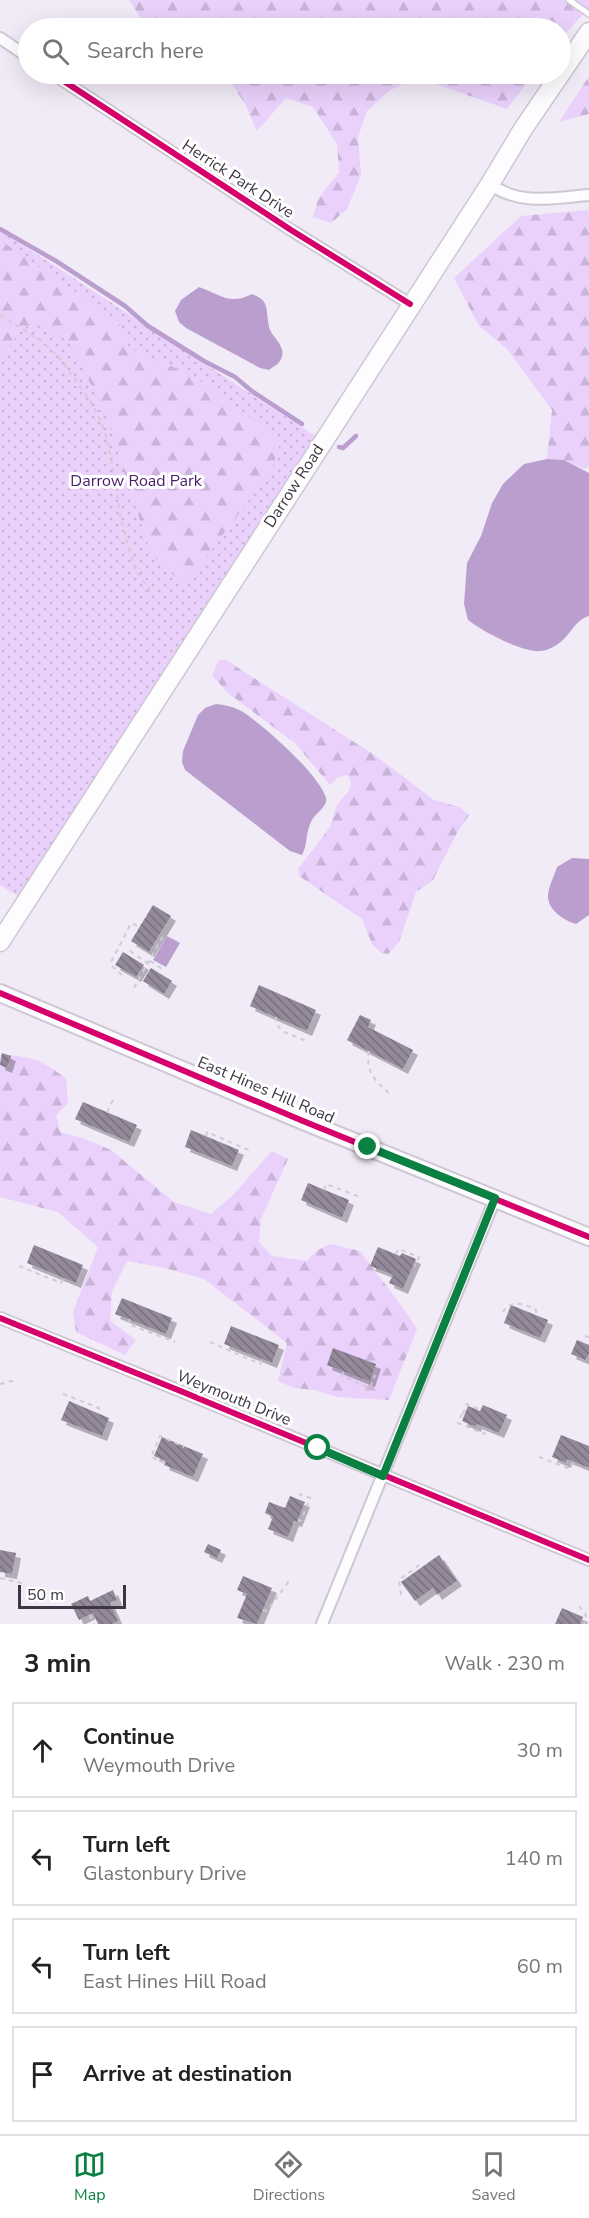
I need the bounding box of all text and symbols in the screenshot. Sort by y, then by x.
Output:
search box [18,18,571,84]
icon: search [39,35,72,68]
text: Search here [87,36,204,66]
street label: Herrick Park Drive [178,135,298,223]
street label: Darrow Road [259,440,329,532]
park label: Darrow Road Park [70,470,203,492]
street label: East Hines Hill Road [194,1051,338,1129]
route end [354,1133,380,1159]
street label: Weymouth Drive [173,1365,295,1431]
route start [304,1434,330,1460]
scale bar [18,1582,126,1610]
text: 50 m [27,1584,64,1606]
text: 3 min [24,1646,91,1681]
text: Walk · 230 m [445,1650,565,1677]
text: Continue [83,1722,174,1752]
icon: ahead [26,1734,59,1767]
text: 30 m [517,1737,563,1764]
text: Weymouth Drive [83,1752,235,1779]
text: Turn left [83,1830,170,1860]
icon: left [26,1842,59,1875]
text: 140 m [505,1845,563,1872]
text: Glastonbury Drive [83,1860,246,1887]
text: Turn left [83,1938,170,1968]
icon: left [26,1950,59,1983]
text: 60 m [517,1953,563,1980]
text: East Hines Hill Road [83,1968,267,1995]
icon: arrive [26,2058,59,2091]
text: Arrive at destination [83,2059,292,2089]
tab: Map [73,2148,106,2206]
tab: Directions [253,2148,325,2206]
tab: Saved [472,2148,516,2206]

